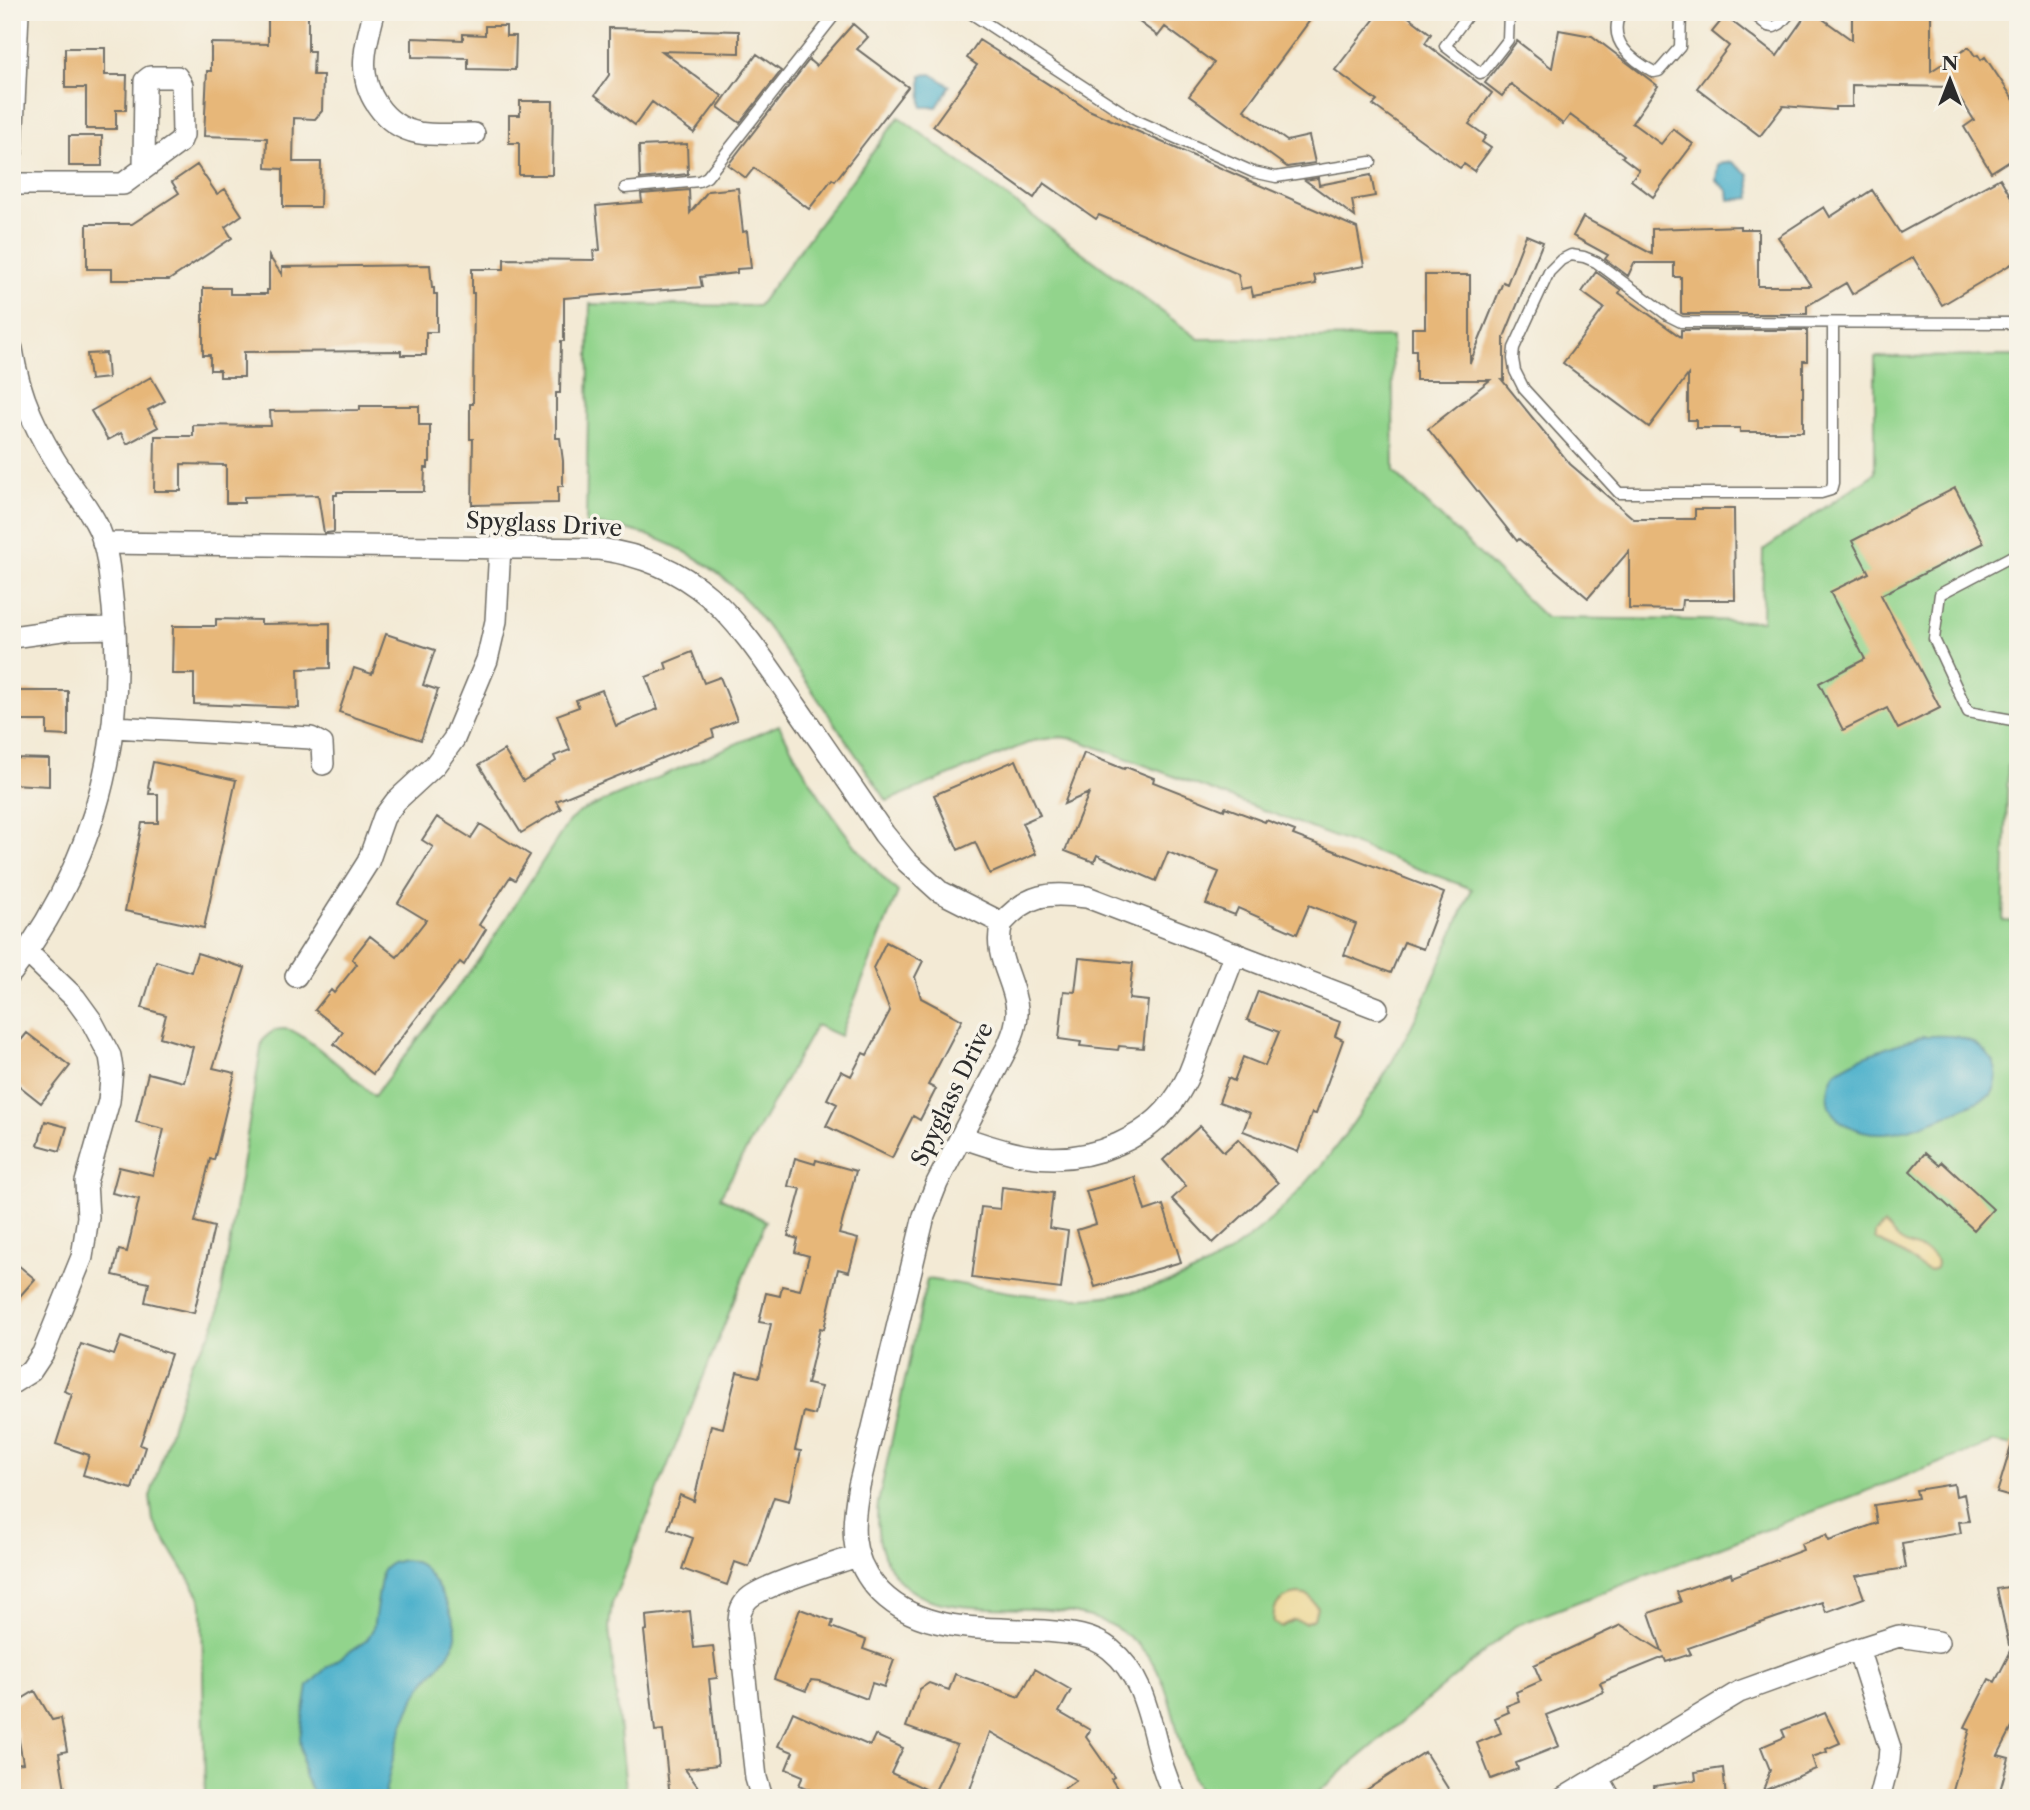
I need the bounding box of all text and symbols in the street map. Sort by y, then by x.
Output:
north arrow [1914,46,1984,116]
text: N [1942,52,1958,75]
street label: Spyglass Drive [465,506,623,542]
street label: Spyglass Drive [905,1017,999,1171]

